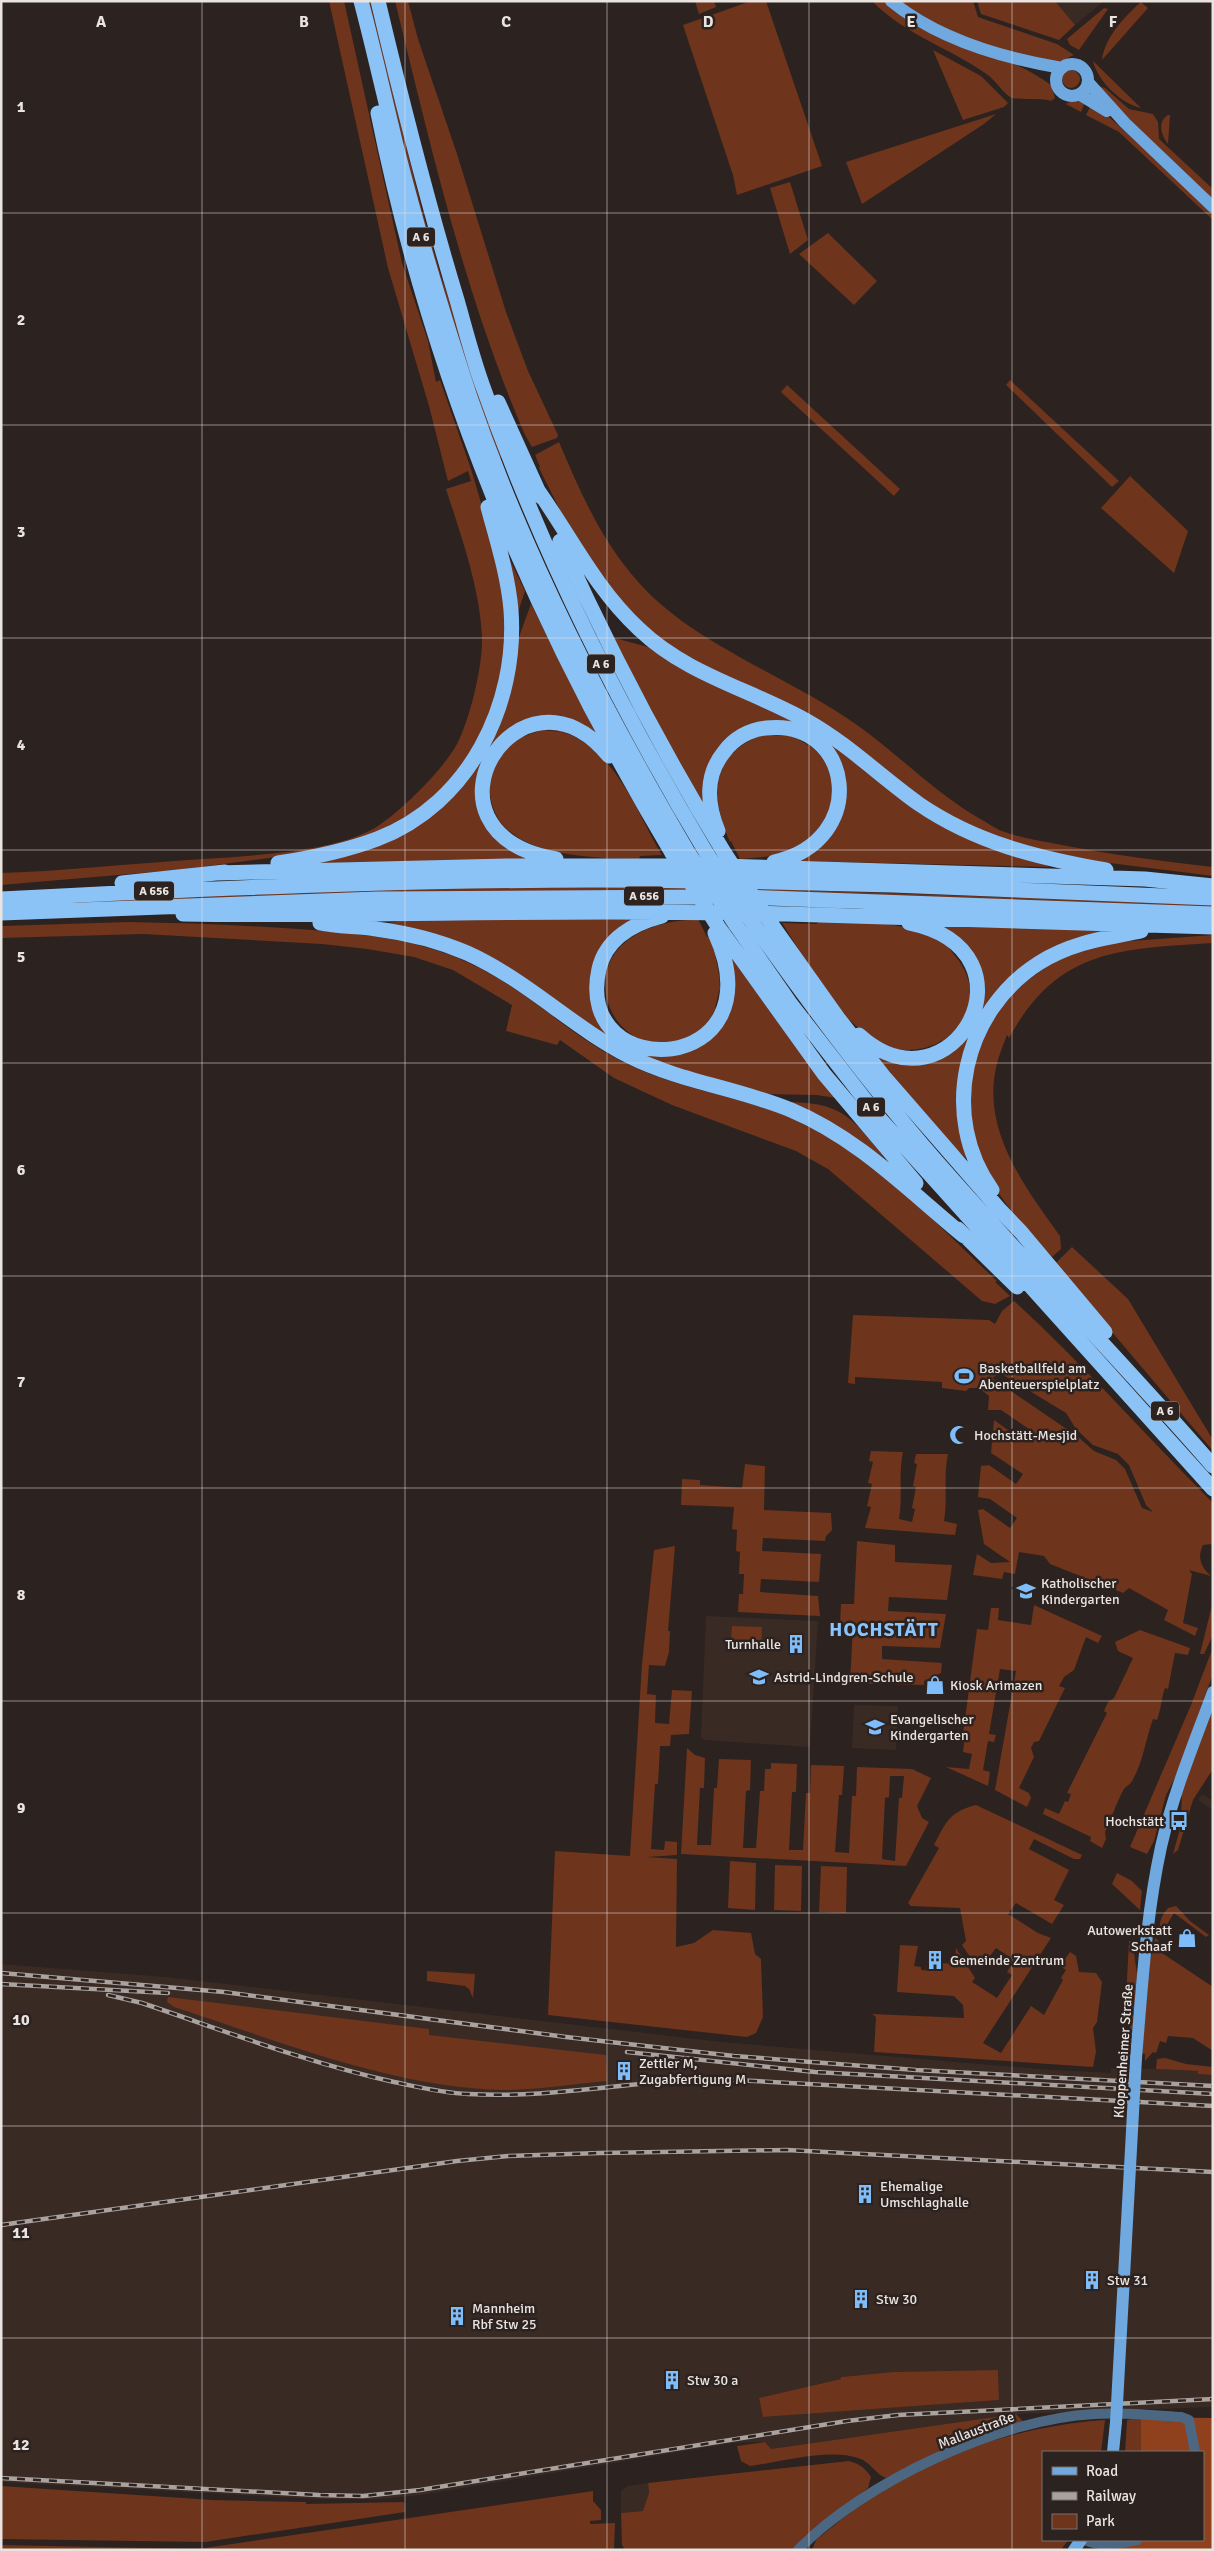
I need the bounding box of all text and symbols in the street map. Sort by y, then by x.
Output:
text: A [96,12,107,32]
text: B [299,12,309,32]
text: C [501,12,511,32]
text: D [703,12,714,32]
text: E [906,12,916,32]
text: F [1109,12,1118,32]
text: 1 [17,97,26,117]
road number: A 6 [407,228,435,246]
text: 2 [17,310,25,330]
text: 3 [17,522,25,542]
road number: A 6 [587,654,615,674]
text: 4 [17,735,26,755]
road number: A 656 [134,881,174,900]
road number: A 656 [624,886,664,906]
text: 5 [17,947,25,967]
road number: A 6 [857,1098,885,1116]
text: 6 [17,1160,26,1180]
place label: Basketballfeld am Abenteuerspielplatz [979,1360,1099,1393]
sports icon: Basketballfeld am Abenteuerspielplatz [953,1365,975,1387]
text: 7 [17,1372,26,1392]
road number: A 6 [1151,1402,1179,1420]
mosque icon: Hochstätt-Mesjid [948,1424,970,1446]
place label: Hochstätt-Mesjid [974,1427,1077,1444]
place label: Katholischer Kindergarten [1041,1575,1120,1608]
school or university icon: Katholischer Kindergarten [1015,1580,1037,1602]
text: 8 [17,1585,26,1605]
district label: HOCHSTÄTT [829,1618,939,1642]
building icon: Turnhalle [785,1633,807,1655]
place label: Turnhalle [725,1636,781,1653]
school or university icon: Astrid-Lindgren-Schule [748,1666,770,1688]
place label: Astrid-Lindgren-Schule [774,1669,913,1686]
shop icon: Kiosk Arimazen [924,1674,946,1696]
place label: Kiosk Arimazen [950,1677,1042,1694]
place label: Evangelischer Kindergarten [890,1711,974,1744]
school or university icon: Evangelischer Kindergarten [864,1716,886,1738]
text: 9 [17,1798,26,1818]
bus stop icon: Hochstätt [1168,1810,1190,1832]
place label: Hochstätt [1105,1813,1164,1830]
place label: Autowerkstatt Schaaf [1087,1922,1173,1955]
shop icon: Autowerkstatt Schaaf [1176,1927,1198,1949]
building icon: Gemeinde Zentrum [924,1949,946,1971]
place label: Gemeinde Zentrum [950,1952,1064,1969]
street label: Kloppenheimer Straße [1110,1983,1137,2119]
text: 10 [12,2010,30,2030]
place label: Zettler M, Zugabfertigung M [639,2055,746,2088]
building icon: Zettler M, Zugabfertigung M [613,2060,635,2082]
place label: Ehemalige Umschlaghalle [880,2178,969,2211]
building icon: Ehemalige Umschlaghalle [854,2183,876,2205]
text: 11 [12,2223,30,2243]
building icon: Stw 31 [1081,2269,1103,2291]
place label: Stw 31 [1107,2272,1148,2289]
building icon: Stw 30 [850,2288,872,2310]
place label: Stw 30 [876,2291,917,2308]
place label: Mannheim Rbf Stw 25 [472,2300,537,2333]
building icon: Mannheim Rbf Stw 25 [446,2305,468,2327]
building icon: Stw 30 a [661,2369,683,2391]
place label: Stw 30 a [687,2372,738,2389]
street label: Mallaustraße [936,2408,1017,2453]
text: 12 [12,2435,30,2455]
legend [1042,2451,1204,2541]
text: Road [1086,2462,1118,2480]
text: Railway [1086,2487,1136,2505]
text: Park [1086,2512,1115,2530]

